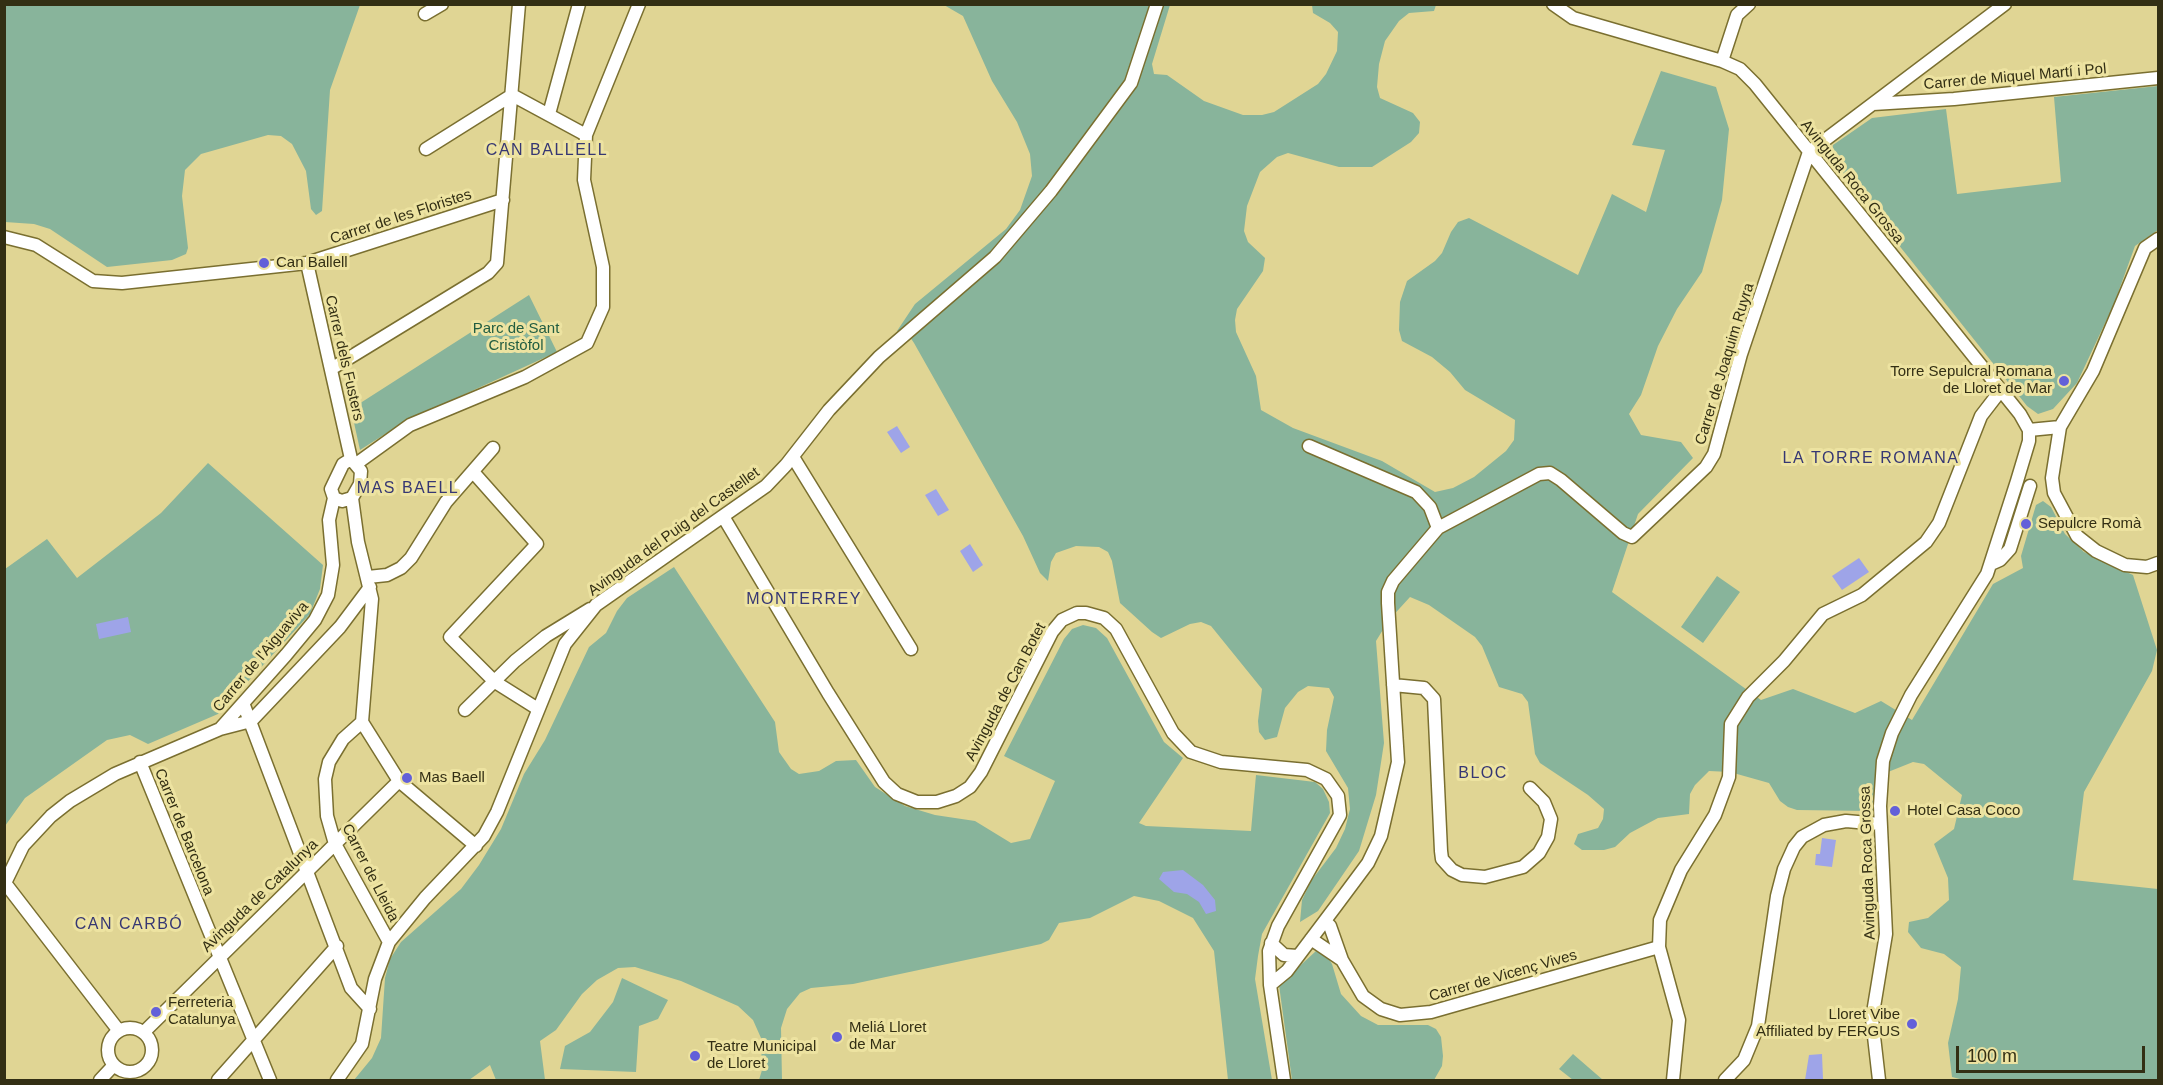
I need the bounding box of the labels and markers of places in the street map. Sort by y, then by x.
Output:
place label: Can Ballell [276,254,348,272]
marker: Can Ballell [257,256,271,270]
place label: Torre Sepulcral Romana de Lloret de Mar [1890,363,2052,398]
marker: Torre Sepulcral Romana de Lloret de Mar [2057,374,2071,388]
place label: Sepulcre Romà [2038,515,2141,533]
marker: Sepulcre Romà [2019,517,2033,531]
place label: Mas Baell [419,769,485,787]
marker: Mas Baell [400,771,414,785]
place label: Hotel Casa Coco [1907,802,2020,820]
marker: Hotel Casa Coco [1888,804,1902,818]
place label: Ferreteria Catalunya [168,994,236,1029]
marker: Ferreteria Catalunya [149,1005,163,1019]
place label: Lloret Vibe Affiliated by FERGUS [1756,1006,1900,1041]
marker: Lloret Vibe Affiliated by FERGUS [1905,1017,1919,1031]
place label: Meliá Lloret de Mar [849,1019,927,1054]
marker: Meliá Lloret de Mar [830,1030,844,1044]
place label: Teatre Municipal de Lloret [707,1038,816,1073]
marker: Teatre Municipal de Lloret [688,1049,702,1063]

